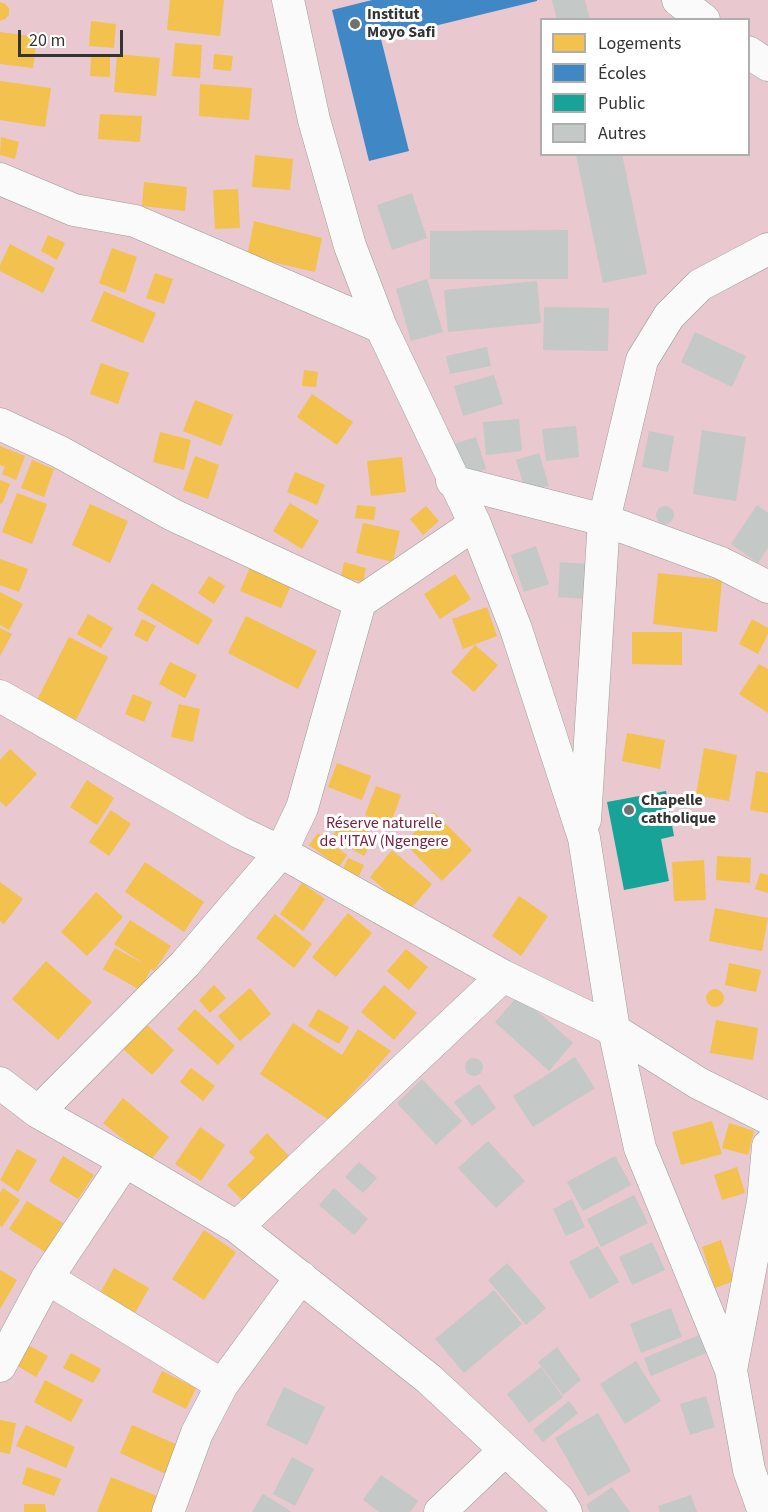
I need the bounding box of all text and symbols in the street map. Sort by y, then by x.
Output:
place label: Institut Moyo Safi [367,5,435,43]
marker: Institut Moyo Safi [348,17,362,31]
scale bar [21,18,126,56]
legend [540,18,750,156]
text: 20 m [29,28,65,53]
text: Logements [598,31,681,56]
text: Écoles [598,61,646,86]
text: Public [598,91,645,116]
text: Autres [598,121,646,146]
place label: Chapelle catholique [641,791,716,829]
marker: Chapelle catholique [622,803,636,817]
park label: Réserve naturelle de l'ITAV (Ngengere [320,814,448,852]

